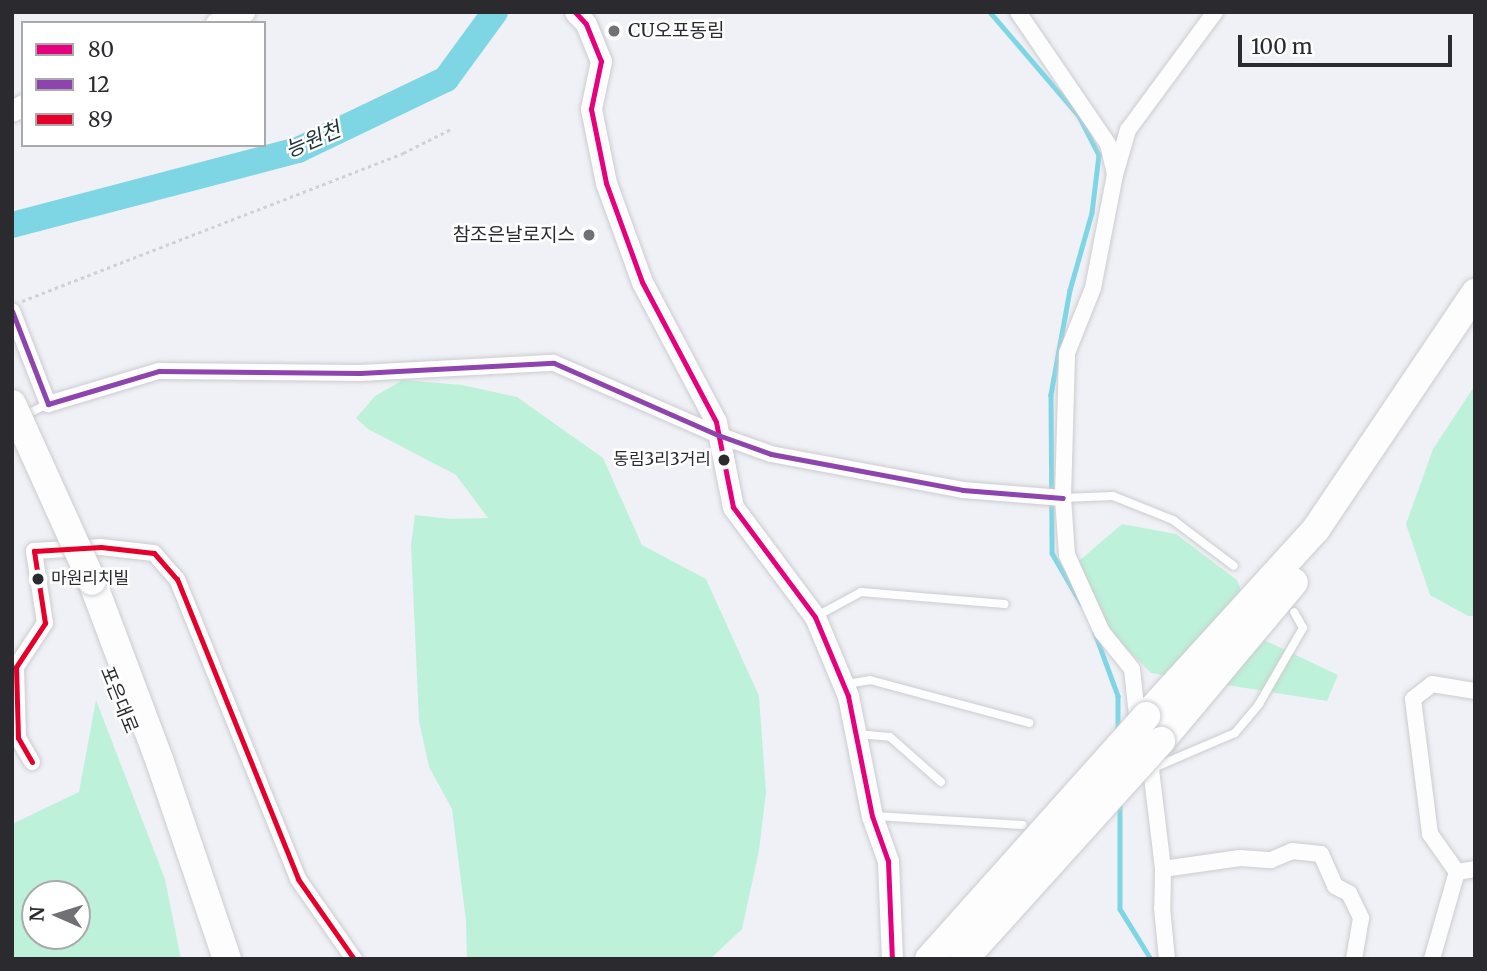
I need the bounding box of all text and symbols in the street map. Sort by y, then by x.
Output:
place label: CU오포동림 [628,20,724,42]
legend [21,21,266,147]
scale bar [1242,21,1456,65]
marker: CU오포동림 [606,23,622,39]
text: 100 m [1251,33,1313,60]
text: 80 [88,36,114,63]
text: 12 [88,71,110,98]
text: 89 [88,106,113,133]
water label: 능원천 [281,117,345,163]
place label: 참조은날로지스 [453,224,575,246]
marker: 참조은날로지스 [581,227,597,243]
place label: 동림3리3거리 [613,450,711,470]
marker: 동림3리3거리 [717,453,731,467]
place label: 마원리치빌 [51,569,129,589]
marker: 마원리치빌 [31,572,45,586]
street label: 포은대로 [95,663,143,737]
north arrow [21,880,91,950]
text: N [25,906,49,922]

